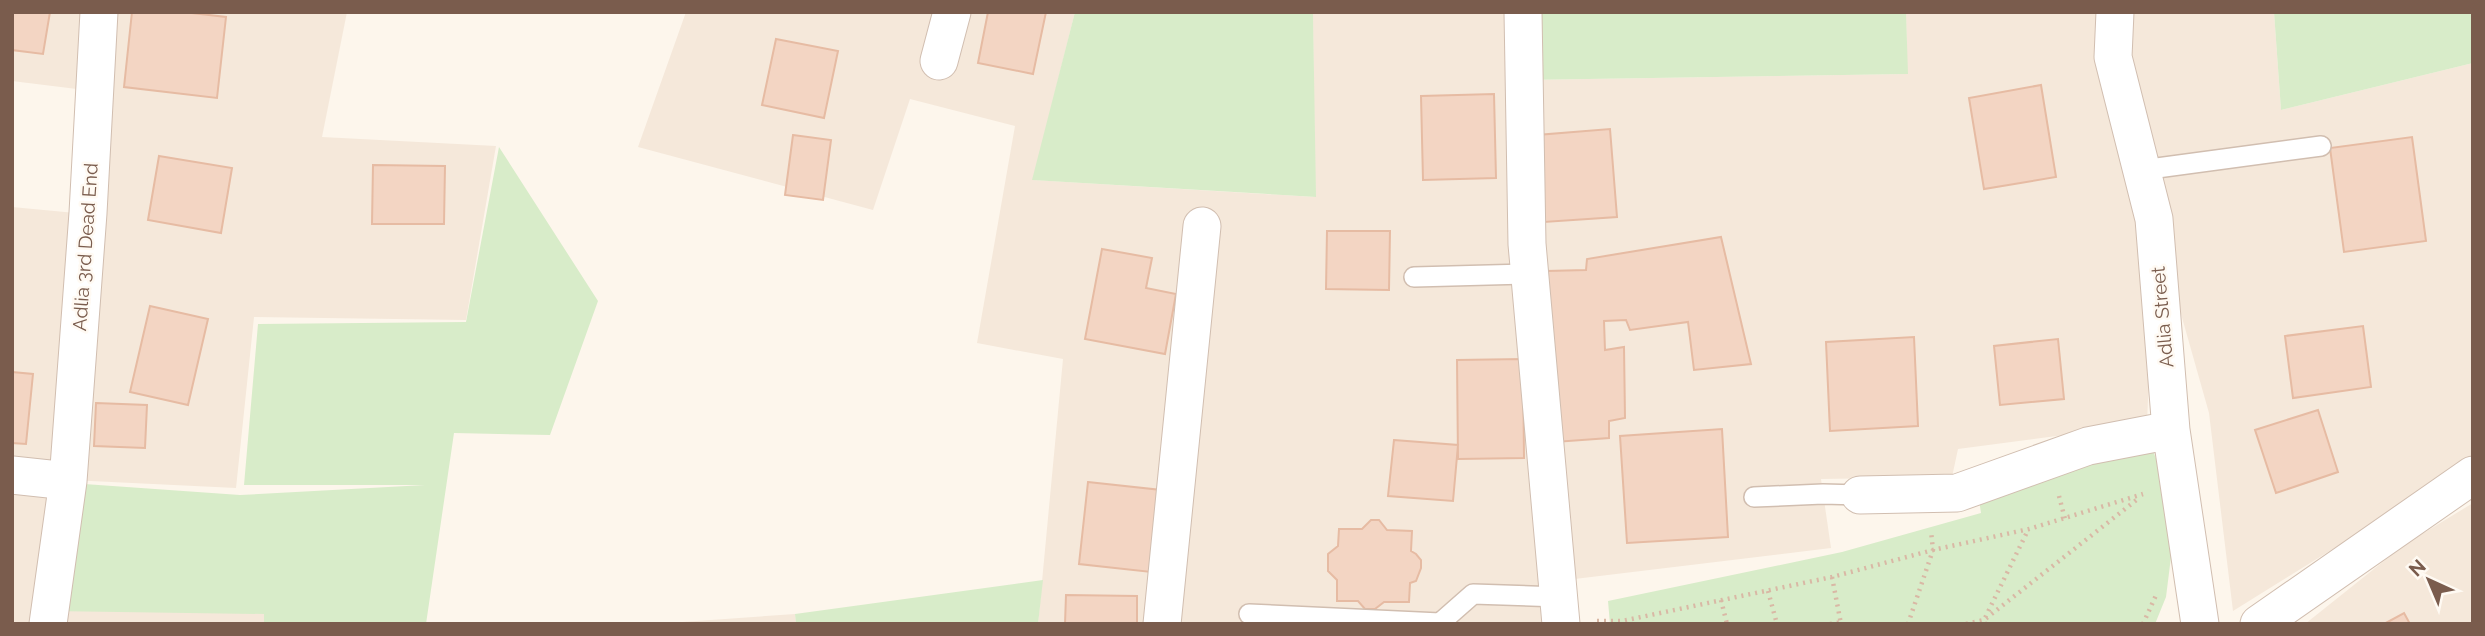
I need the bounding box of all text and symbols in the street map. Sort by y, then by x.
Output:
street label: Adlia 3rd Dead End [68,162,102,332]
street label: Adlia Street [2147,265,2177,369]
north arrow [2394,545,2464,615]
text: N [2404,555,2430,581]

